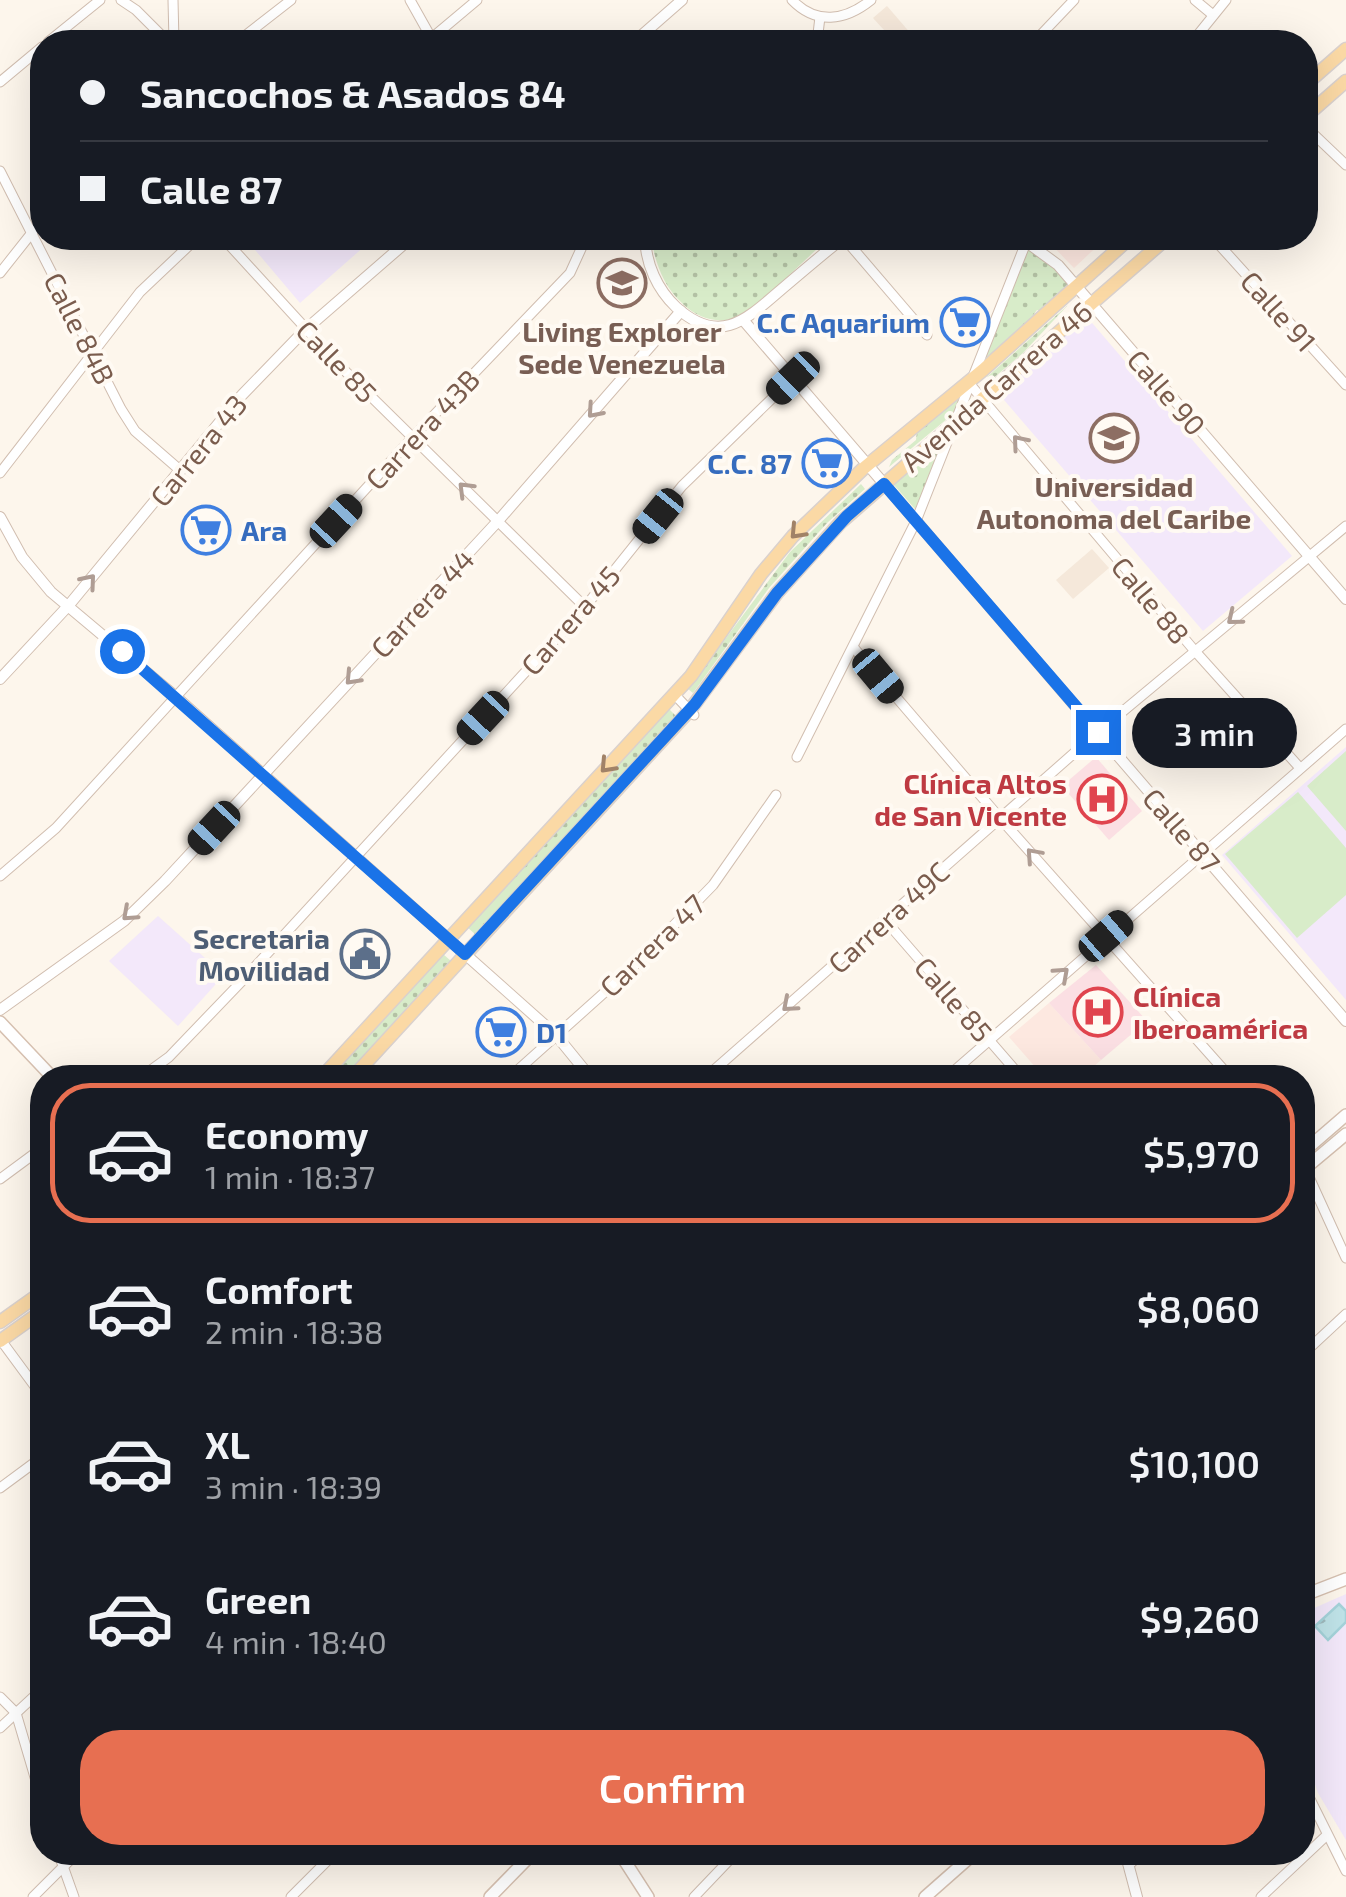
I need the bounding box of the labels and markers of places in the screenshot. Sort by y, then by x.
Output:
school or university icon: Living Explorer Sede Venezuela [596,257,648,309]
supermarket icon: C.C Aquarium [939,296,991,348]
place label: C.C Aquarium [756,305,930,339]
place label: Living Explorer Sede Venezuela [518,314,726,380]
school or university icon: Universidad Autonoma del Caribe [1088,412,1140,464]
supermarket icon: C.C. 87 [801,437,853,489]
place label: C.C. 87 [707,446,792,480]
place label: Universidad Autonoma del Caribe [977,469,1251,535]
supermarket icon: Ara [180,504,232,556]
place label: Ara [241,513,287,547]
place label: Clínica Altos de San Vicente [874,766,1067,832]
hospital icon: Clínica Altos de San Vicente [1076,773,1128,825]
place label: Secretaria Movilidad [193,921,330,987]
public building icon: Secretaria Movilidad [339,928,391,980]
place label: Clínica Iberoamérica [1133,979,1308,1045]
hospital icon: Clínica Iberoamérica [1072,986,1124,1038]
supermarket icon: D1 [475,1006,527,1058]
place label: D1 [536,1015,567,1049]

